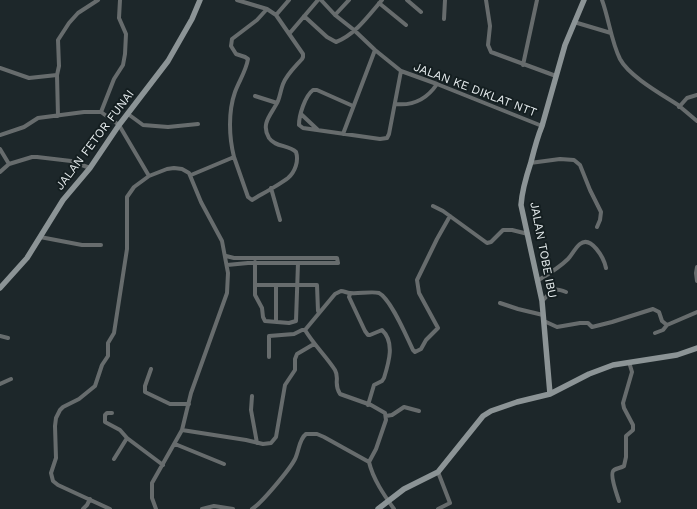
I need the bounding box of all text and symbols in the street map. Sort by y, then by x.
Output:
street label: JALAN KE DIKLAT NTT [411,60,539,120]
street label: JALAN FETOR FUNAI [53,87,137,193]
street label: JALAN TOBE IBU [527,201,559,299]

